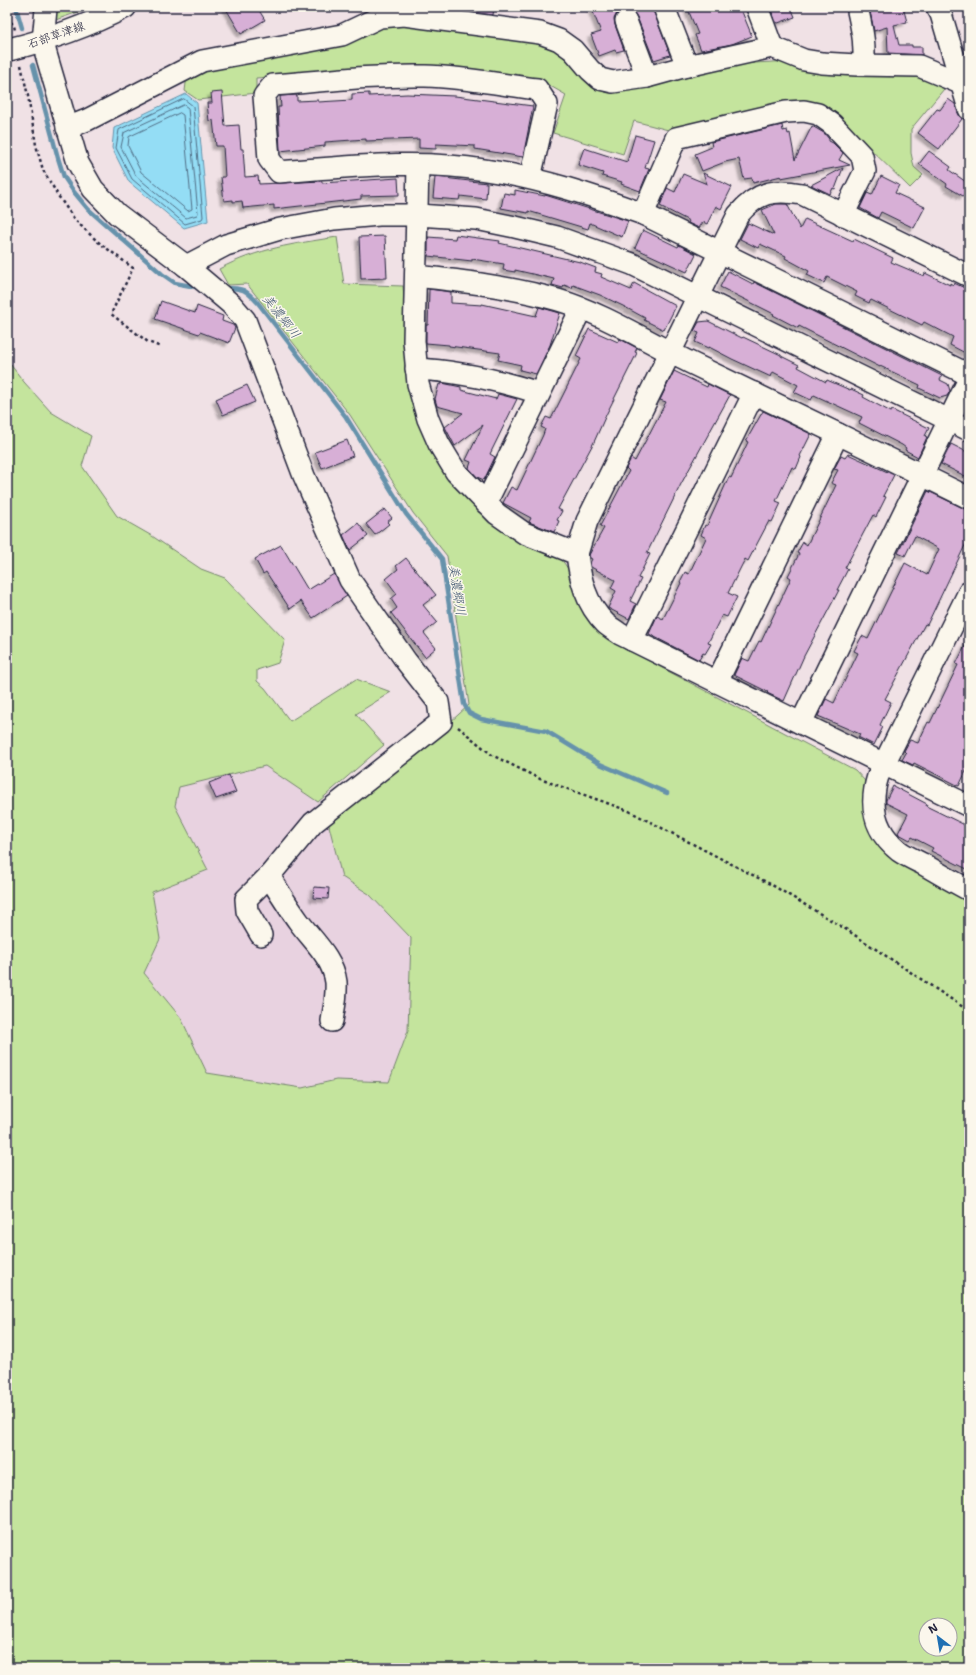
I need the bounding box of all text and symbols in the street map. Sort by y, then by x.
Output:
street label: 石部草津線 [25,18,87,52]
water label: 美濃郷川 [259,291,304,342]
water label: 美濃郷川 [445,563,470,617]
north arrow [918,1617,958,1657]
text: N [926,1620,941,1638]

